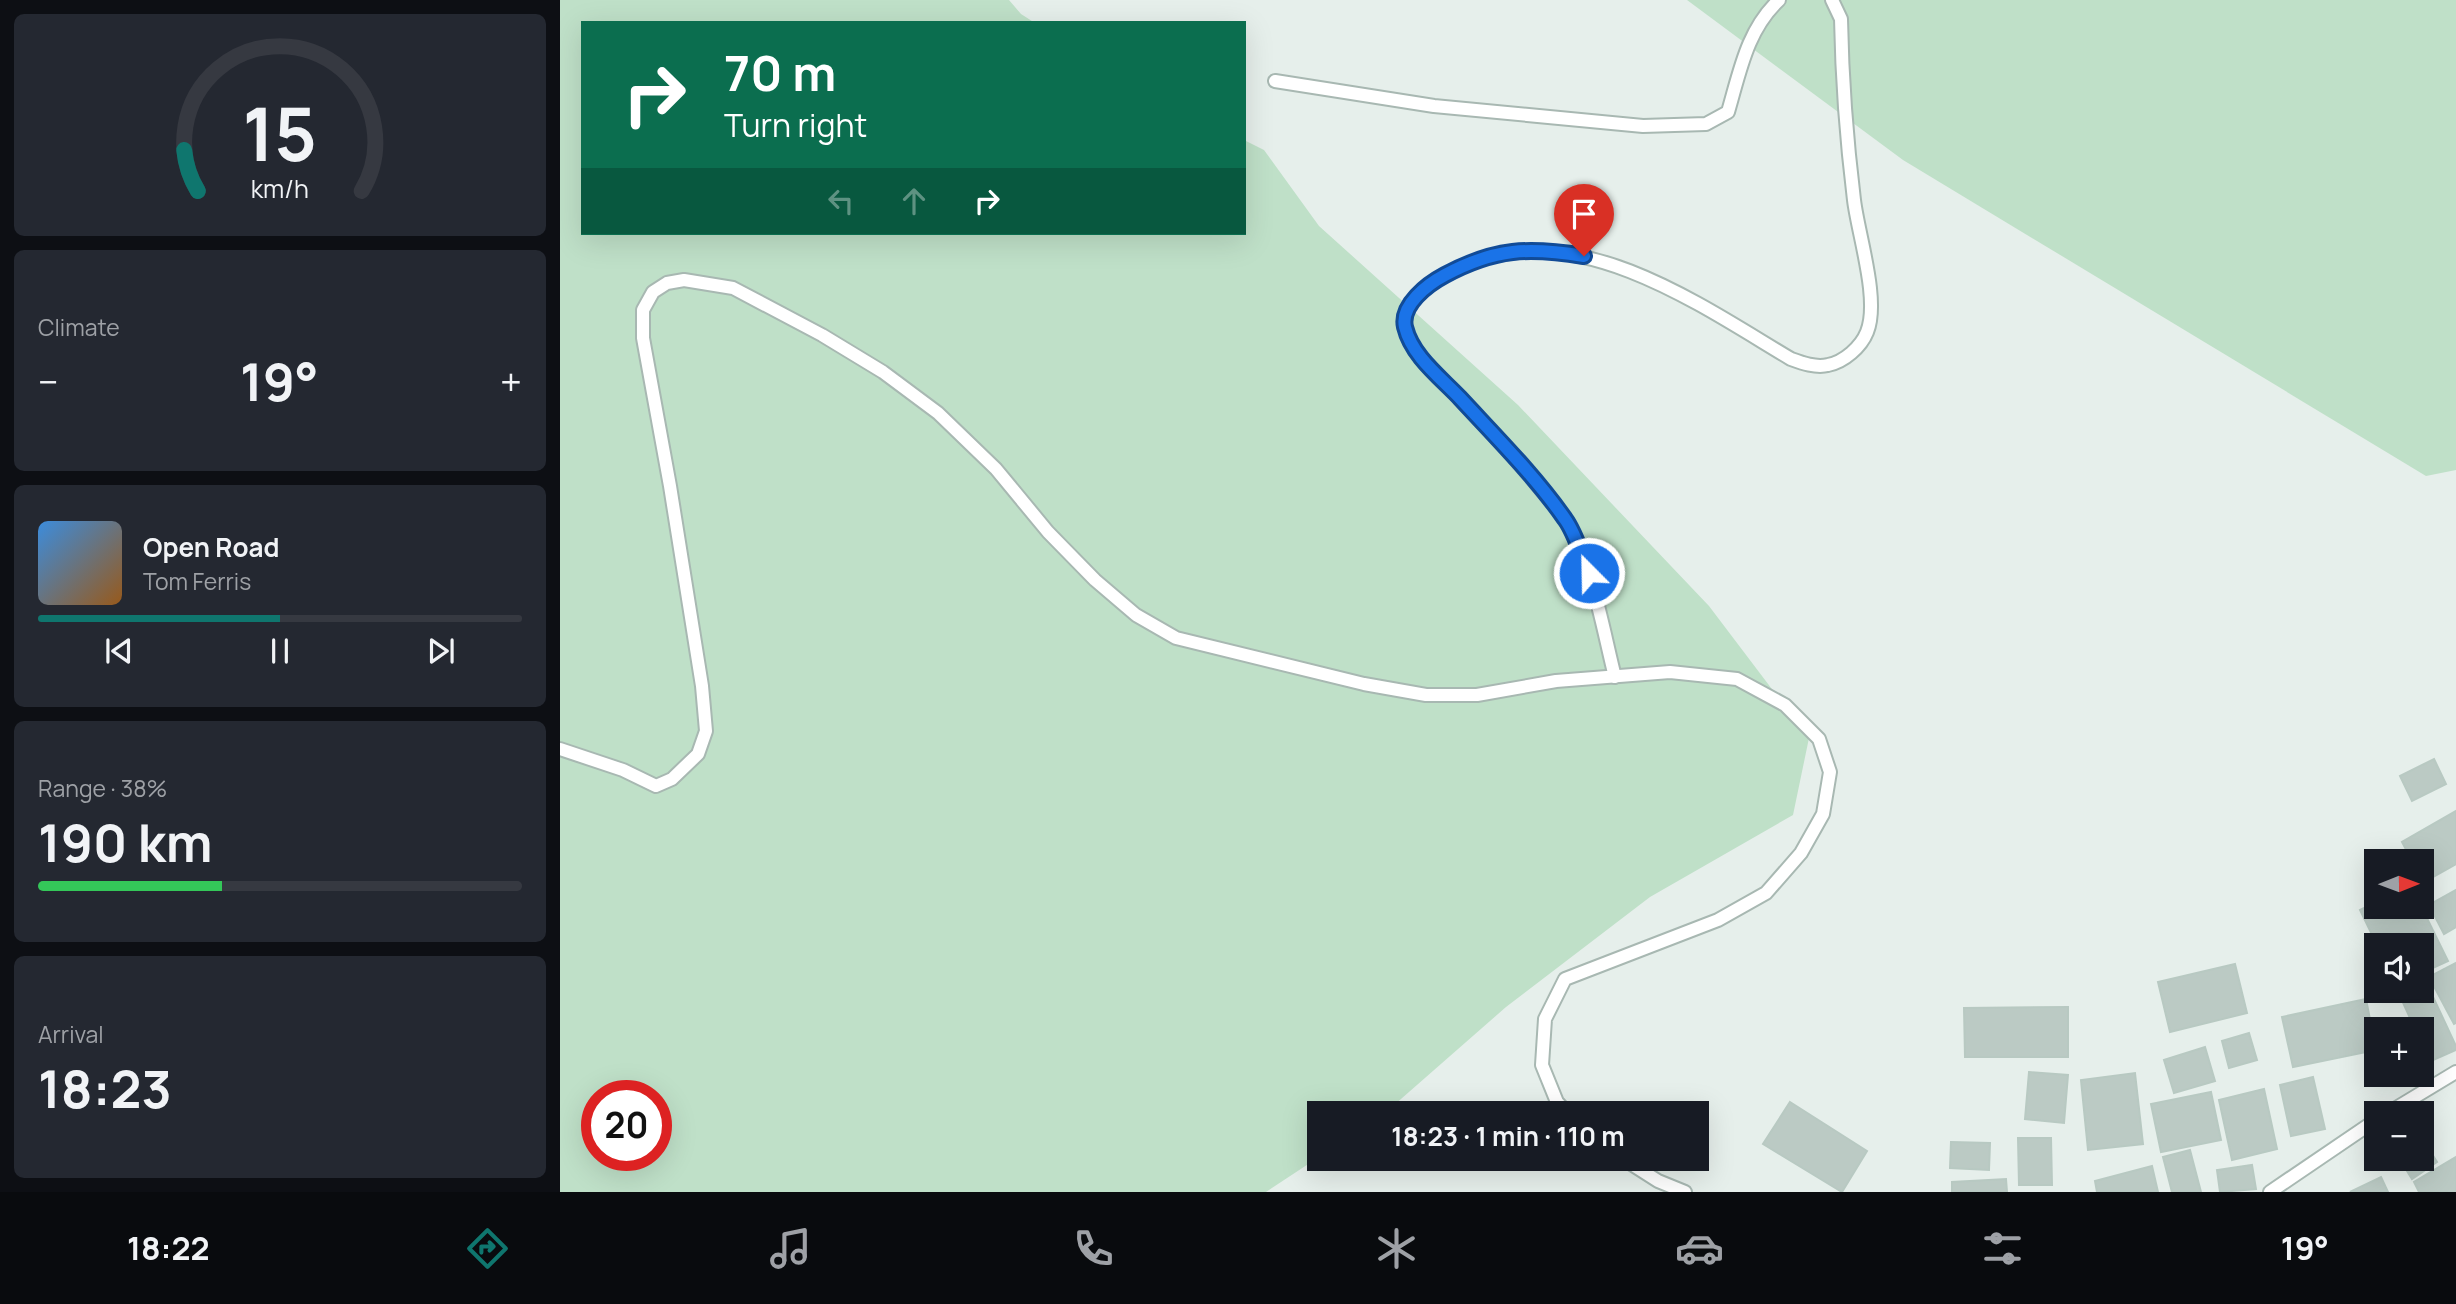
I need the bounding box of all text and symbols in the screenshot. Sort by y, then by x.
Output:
text: 70 m [724,39,836,106]
icon: right [609,49,700,140]
text: 15 [243,83,317,183]
text: Turn right [724,103,867,147]
text: km/h [251,171,309,206]
icon: left [822,182,860,220]
icon: ahead [895,182,933,220]
icon: right [968,182,1006,220]
pin [1554,184,1614,256]
icon: arrive [1565,195,1603,233]
text: Climate [38,311,120,343]
text: 19° [240,346,319,417]
text: − [38,355,59,407]
text: + [500,355,522,407]
text: Open Road [143,529,279,565]
position arrow [1552,536,1626,610]
text: Tom Ferris [143,565,251,597]
icon: previous [100,632,138,670]
icon: pause [261,632,299,670]
icon: next [422,632,460,670]
text: Range · 38% [38,772,167,804]
text: 190 km [38,807,212,878]
north arrow [2364,849,2434,919]
map controls [2364,849,2434,1171]
button: sound [2364,933,2434,1003]
button: + [2364,1017,2434,1087]
text: Arrival [38,1018,104,1050]
text: 18:23 [38,1053,172,1124]
speed limit sign: 20 [581,1080,672,1171]
button: − [2364,1101,2434,1171]
text: 18:23 · 1 min · 110 m [1391,1118,1625,1154]
icon: directions [463,1224,512,1273]
icon: music [766,1224,815,1273]
icon: phone [1069,1224,1118,1273]
icon: climate [1372,1224,1421,1273]
icon: car [1675,1224,1724,1273]
icon: filters [1978,1224,2027,1273]
text: 18:22 [127,1226,210,1270]
text: 19° [2281,1226,2329,1270]

